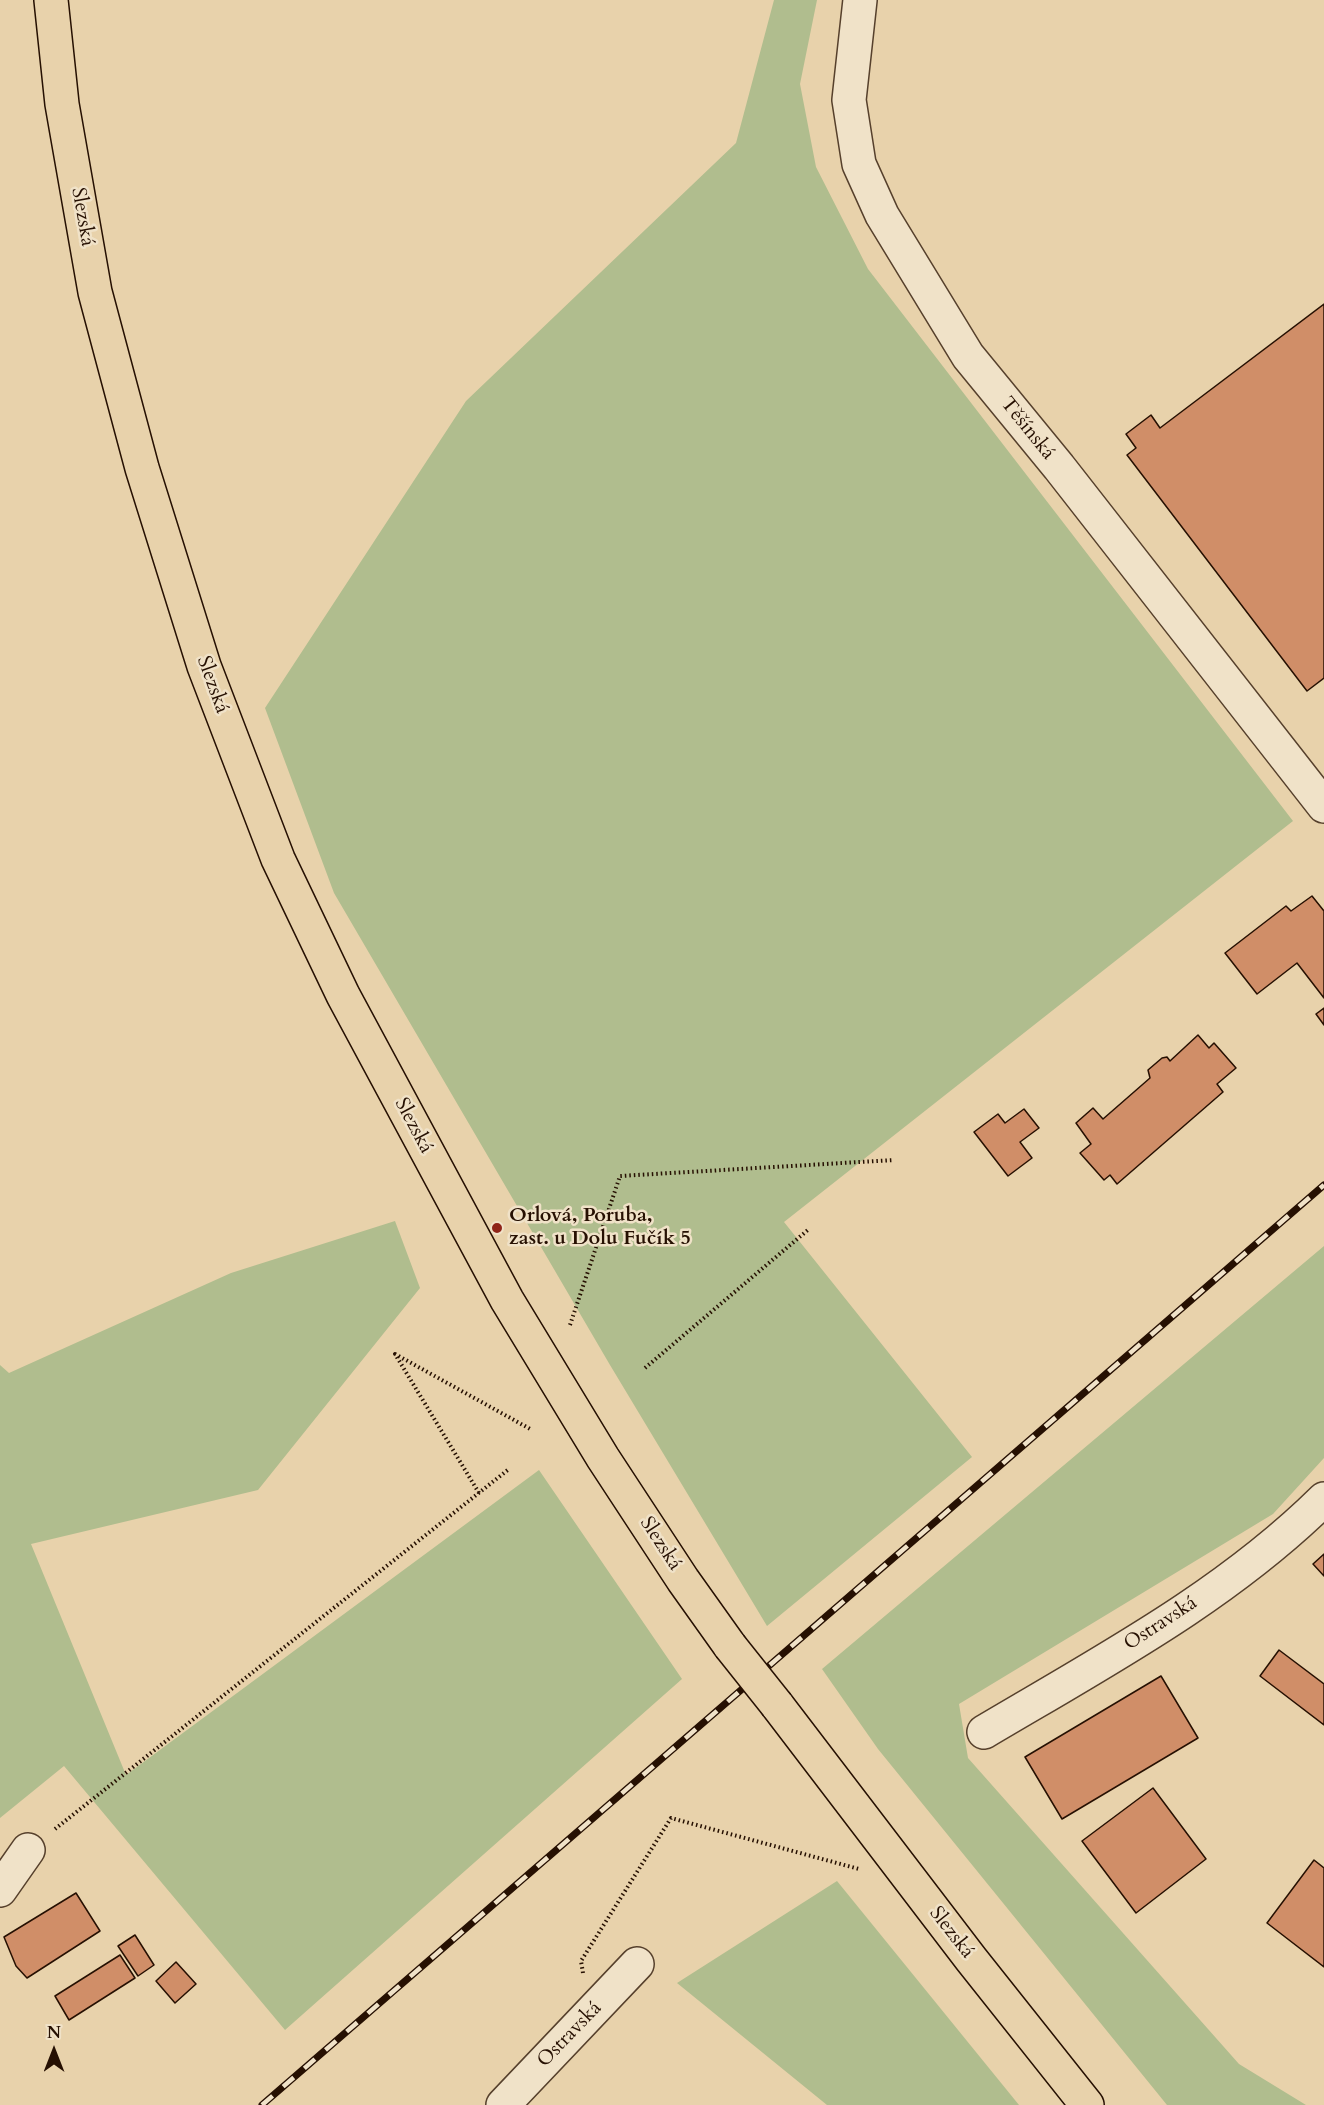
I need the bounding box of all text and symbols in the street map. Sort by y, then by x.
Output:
street label: Slezská [65,186,99,248]
street label: Těšínská [995,393,1059,465]
street label: Slezská [191,653,233,717]
street label: Slezská [389,1094,437,1158]
place label: Orlová, Poruba, zast. u Dolu Fučík 5 [509,1204,691,1251]
marker: Orlová, Poruba, zast. u Dolu Fučík 5 [490,1221,504,1235]
street label: Slezská [634,1513,686,1575]
street label: Ostravská [1120,1592,1202,1656]
street label: Slezská [923,1902,979,1964]
street label: Ostravská [533,1997,607,2073]
north arrow [24,2021,84,2081]
text: N [47,2022,61,2044]

